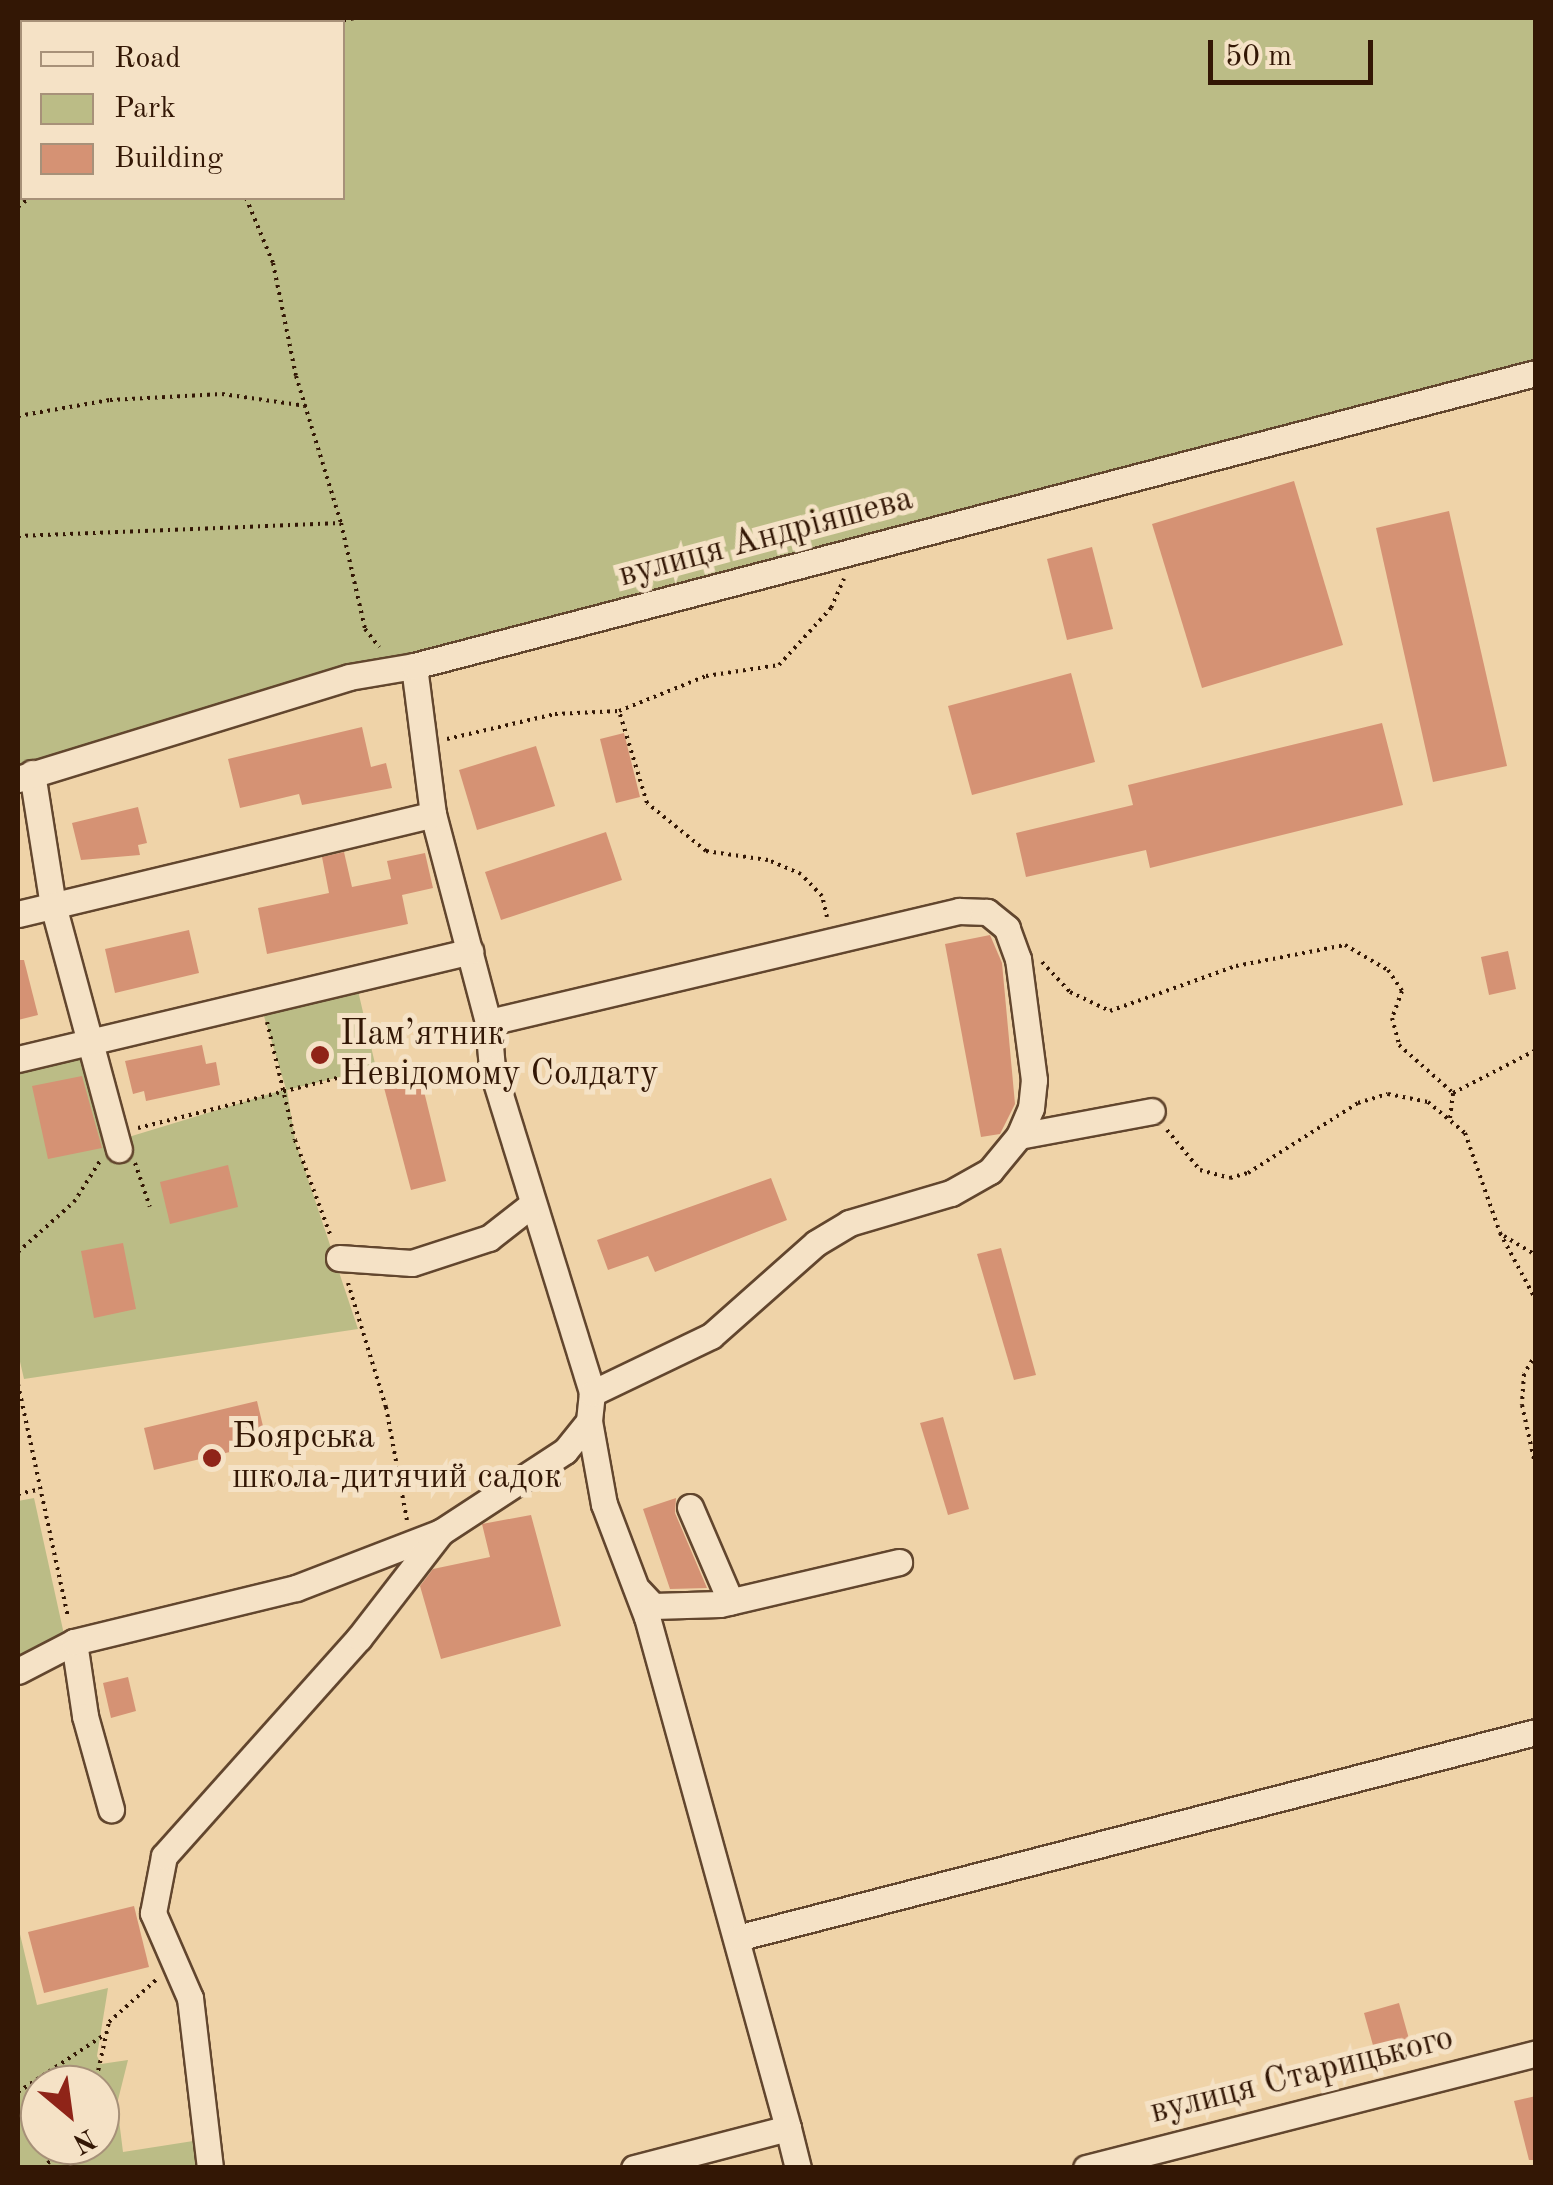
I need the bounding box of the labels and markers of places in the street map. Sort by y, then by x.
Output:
place label: Пам’ятник Невідомому Солдату [340,1014,658,1096]
marker: Пам’ятник Невідомому Солдату [309,1044,331,1066]
place label: Боярська школа-дитячий садок [232,1417,562,1499]
marker: Боярська школа-дитячий садок [201,1447,223,1469]

